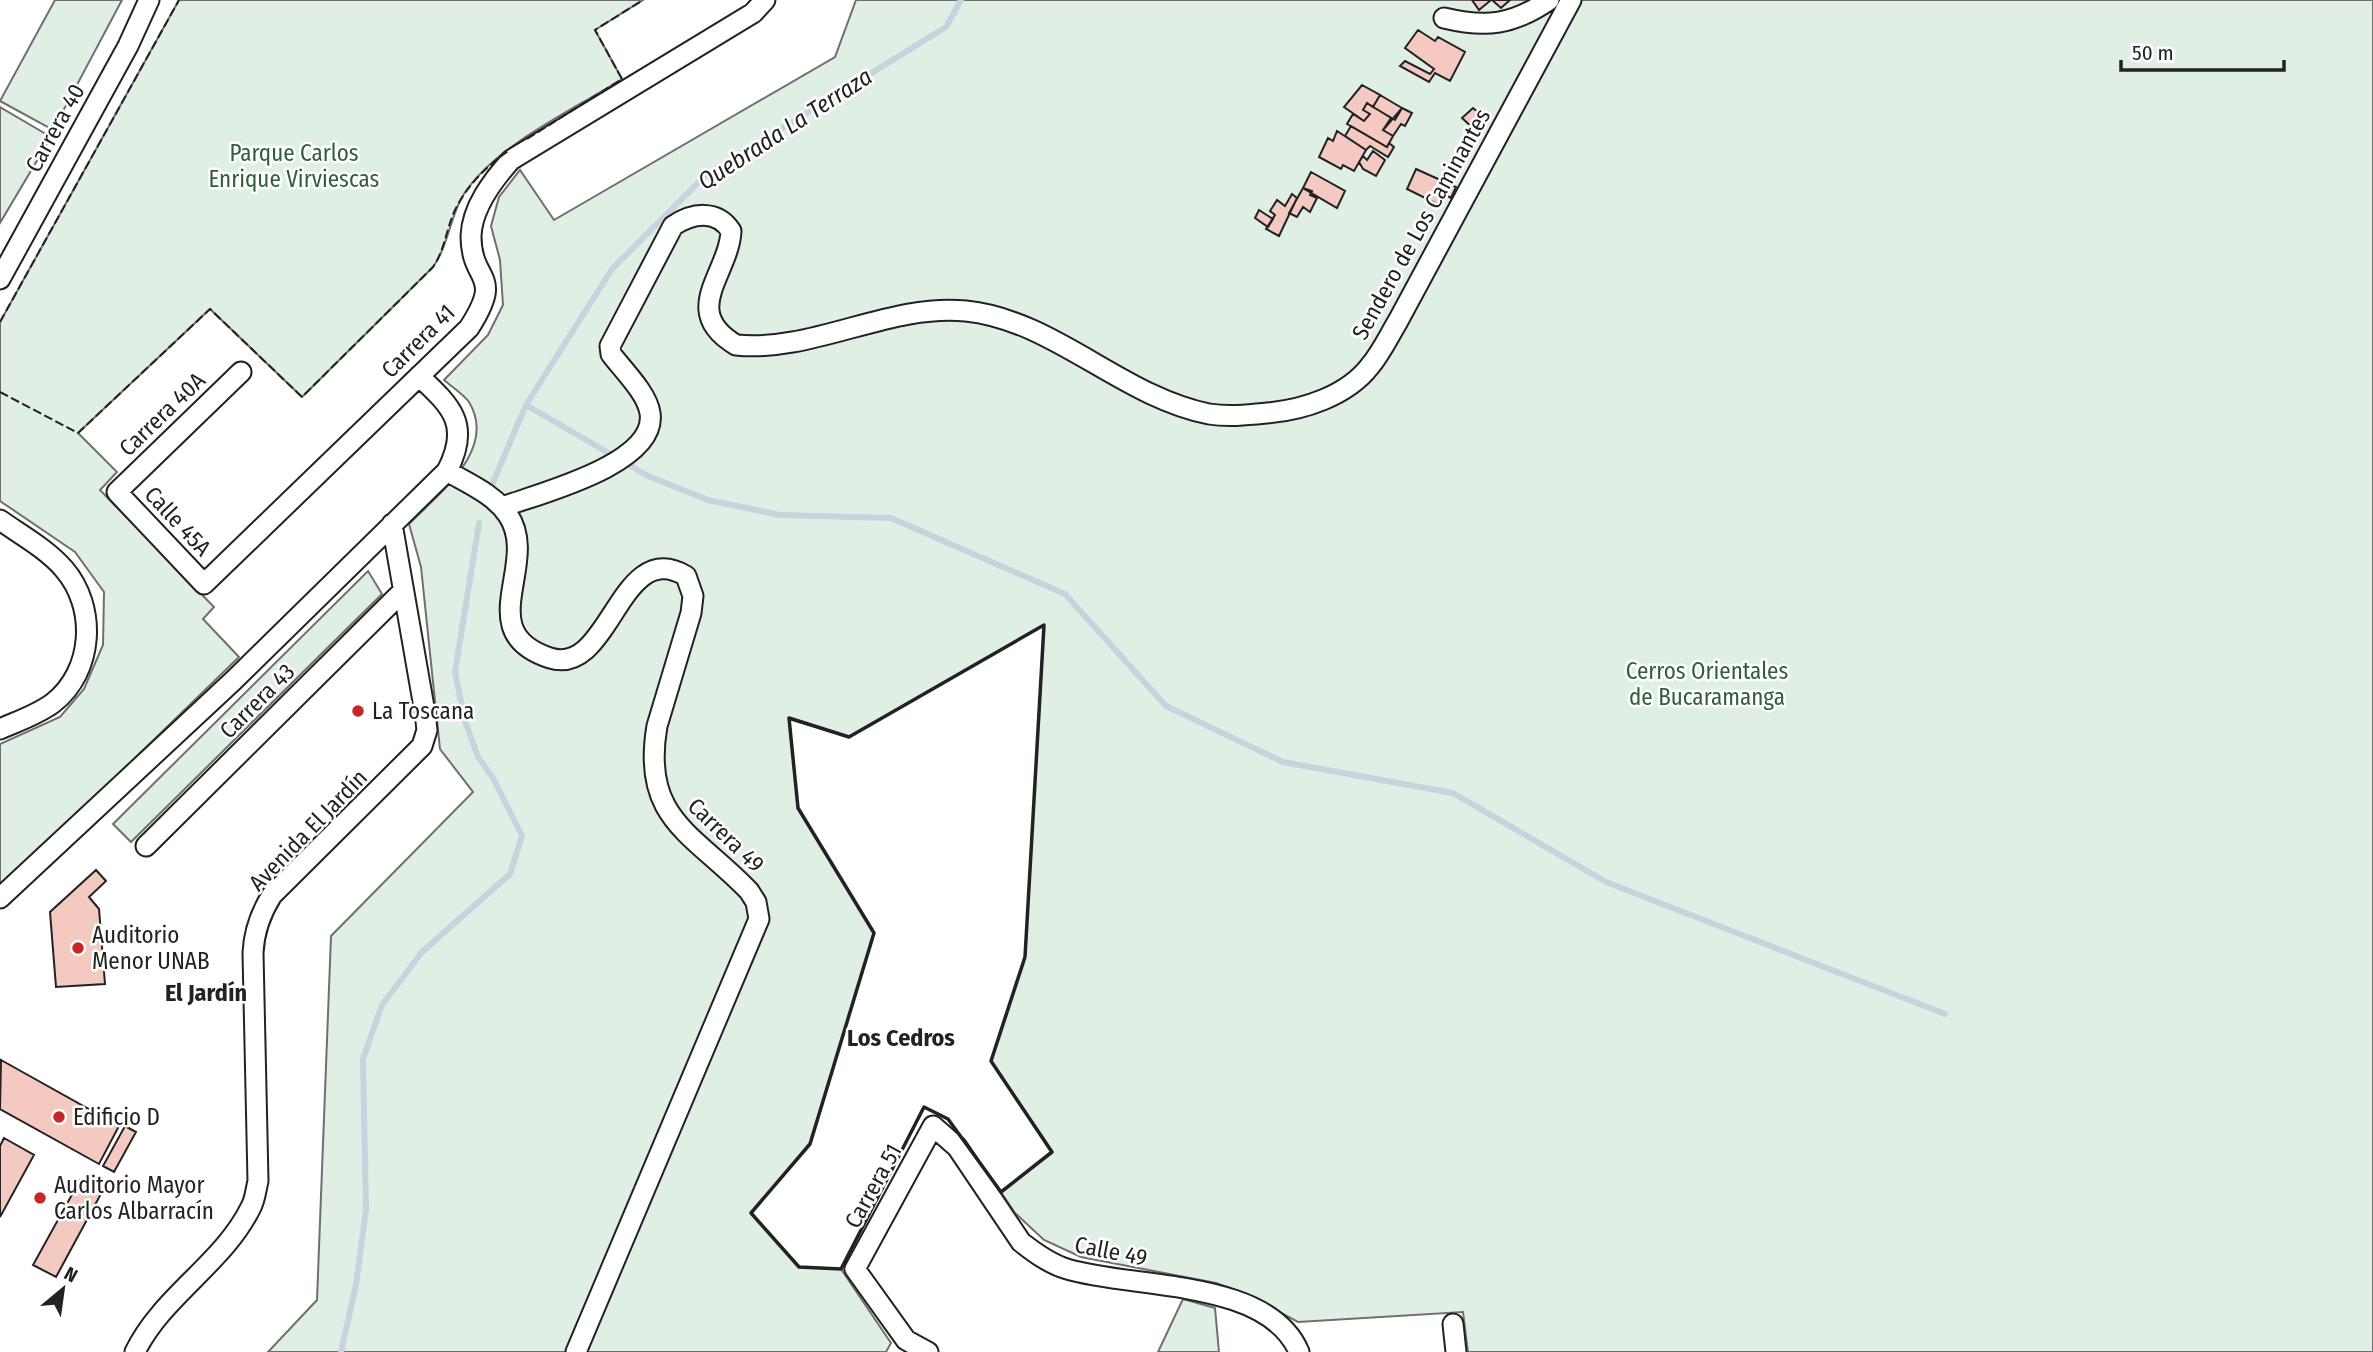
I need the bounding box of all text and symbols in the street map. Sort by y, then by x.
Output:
scale bar [2121,28,2284,72]
text: 50 m [2132,40,2174,66]
water label: Quebrada La Terraza [693,62,877,196]
street label: Carrera 40 [19,79,91,177]
street label: Sendero de Los Caminantes [1346,104,1496,344]
park label: Parque Carlos Enrique Virviescas [209,139,380,193]
street label: Carrera 41 [375,298,461,384]
street label: Carrera 40A [113,366,211,462]
street label: Calle 45A [139,480,217,562]
park label: Cerros Orientales de Bucaramanga [1626,657,1788,711]
street label: Carrera 43 [214,658,300,744]
place label: La Toscana [372,697,474,725]
marker: La Toscana [350,703,366,719]
street label: Avenida El Jardín [243,763,373,897]
street label: Carrera 49 [682,792,770,878]
place label: Auditorio Menor UNAB [92,921,210,975]
marker: Auditorio Menor UNAB [70,940,86,956]
district label: El Jardín [165,979,247,1007]
district label: Los Cedros [847,1024,955,1052]
place label: Edificio D [73,1103,160,1131]
marker: Edificio D [51,1109,67,1125]
street label: Carrera 51 [838,1139,908,1233]
place label: Auditorio Mayor Carlos Albarracín [54,1171,214,1225]
marker: Auditorio Mayor Carlos Albarracín [32,1190,48,1206]
street label: Calle 49 [1072,1230,1150,1272]
north arrow [28,1254,98,1324]
text: N [60,1262,82,1287]

